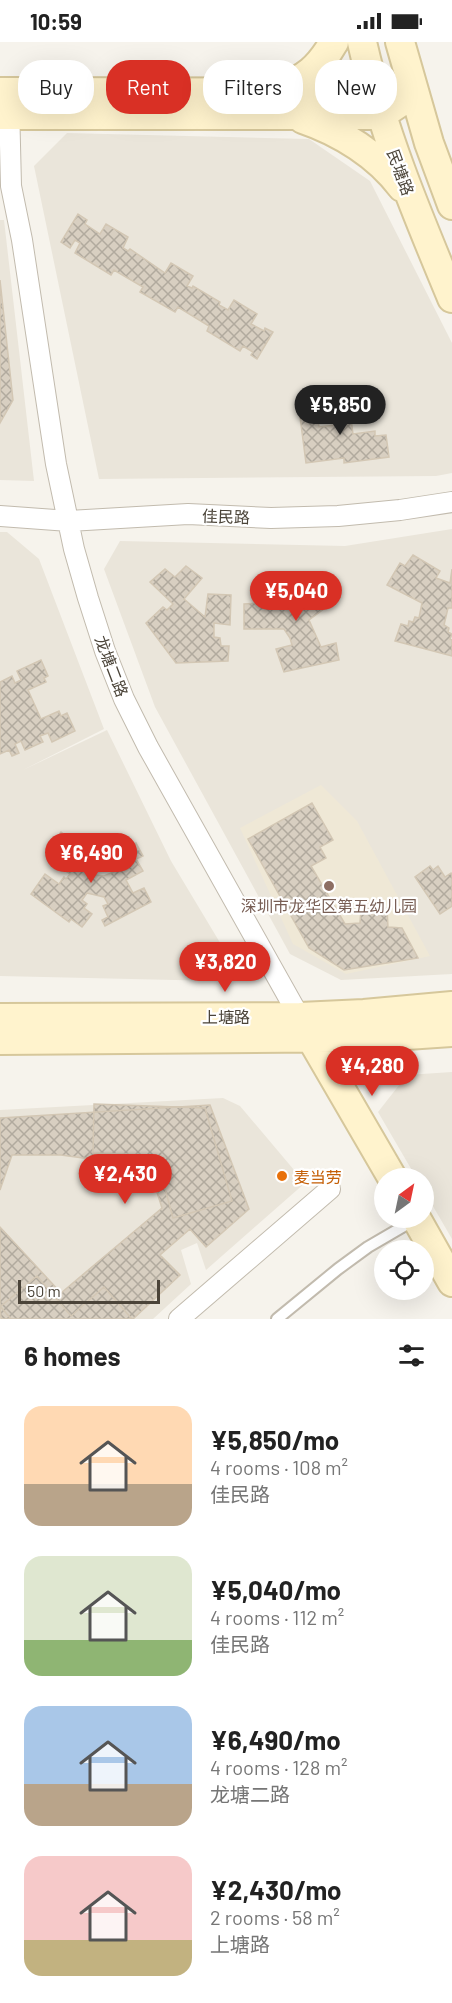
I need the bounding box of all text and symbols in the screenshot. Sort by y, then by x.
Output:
text: 10:59 [30,8,82,34]
chip: Buy [18,60,94,114]
chip: Rent [106,60,191,114]
chip: Filters [203,60,303,114]
chip: New [315,60,397,114]
street label: 民塘路 [384,146,418,198]
pin: ¥5,850 [291,385,389,436]
text: ¥5,850 [309,392,371,416]
street label: 佳民路 [202,506,250,526]
pin: ¥5,040 [247,571,345,622]
text: ¥5,040 [264,578,328,602]
street label: 龙塘二路 [92,633,132,699]
pin: ¥6,490 [42,833,140,884]
text: ¥6,490 [59,840,123,864]
marker: 深圳市龙华区第五幼儿园 [322,879,336,893]
place label: 深圳市龙华区第五幼儿园 [241,896,417,915]
pin: ¥3,820 [176,942,274,993]
text: ¥3,820 [193,949,257,973]
street label: 上塘路 [202,1007,250,1026]
pin: ¥4,280 [323,1046,421,1097]
text: ¥4,280 [340,1053,404,1077]
pin: ¥2,430 [76,1154,174,1205]
text: ¥2,430 [93,1161,157,1185]
place label: 麦当劳 [294,1167,342,1186]
north arrow [374,1168,434,1228]
map controls [374,1168,434,1300]
marker: 麦当劳 [275,1169,289,1183]
button: locate [374,1240,434,1300]
scale bar [18,1277,160,1304]
text: 50 m [27,1281,61,1300]
icon: filters [395,1339,428,1372]
text: 6 homes [24,1340,121,1371]
text: ¥5,850/mo [210,1424,339,1455]
icon: home [72,1430,144,1502]
text: 4 rooms · 108 m² [210,1455,348,1479]
text: 佳民路 [210,1482,270,1506]
text: ¥5,040/mo [210,1574,341,1605]
icon: home [72,1580,144,1652]
text: 4 rooms · 112 m² [210,1605,344,1629]
text: 佳民路 [210,1632,270,1656]
text: ¥6,490/mo [210,1724,341,1755]
icon: home [72,1730,144,1802]
text: 4 rooms · 128 m² [210,1755,348,1779]
text: 龙塘二路 [210,1782,290,1806]
text: ¥2,430/mo [210,1874,342,1905]
icon: home [72,1880,144,1952]
text: 2 rooms · 58 m² [210,1905,340,1929]
text: 上塘路 [210,1932,270,1956]

